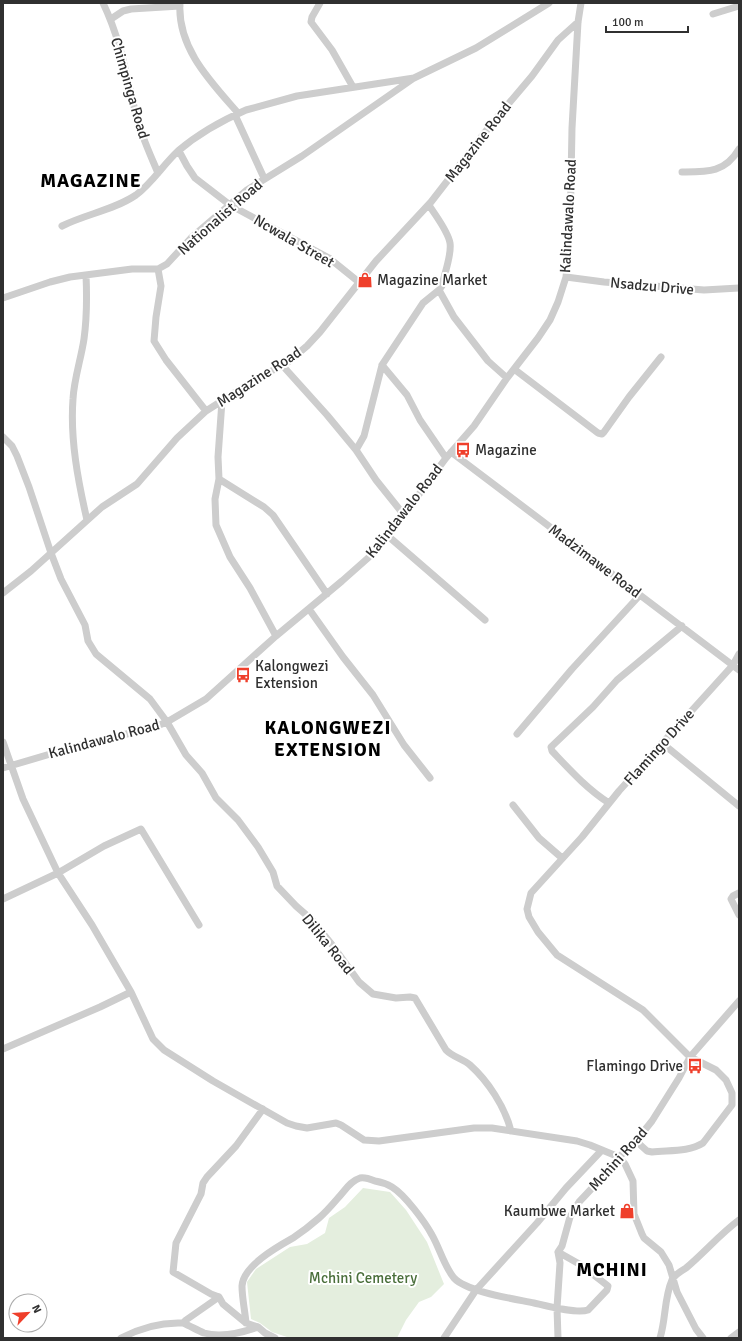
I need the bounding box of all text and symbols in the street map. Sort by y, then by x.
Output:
scale bar [606,8,688,34]
text: 100 m [612,15,644,30]
street label: Chimpinga Road [107,35,153,141]
street label: Magazine Road [441,98,515,186]
street label: Kalindawalo Road [556,158,580,274]
district label: MAGAZINE [40,169,142,193]
street label: Nationalist Road [174,175,266,259]
street label: Ncwala Street [251,211,337,271]
shop icon: Magazine Market [356,271,374,289]
place label: Magazine Market [377,271,487,289]
street label: Nsadzu Drive [609,273,695,299]
street label: Magazine Road [213,343,305,411]
bus stop icon: Magazine [454,441,472,459]
place label: Magazine [475,441,537,459]
street label: Kalindawalo Road [362,460,446,562]
street label: Madzimawe Road [545,520,645,602]
place label: Kalongwezi Extension [255,657,329,692]
bus stop icon: Kalongwezi Extension [234,666,252,684]
street label: Flamingo Drive [620,705,698,789]
street label: Kalindawalo Road [46,716,162,762]
district label: KALONGWEZI EXTENSION [265,716,391,762]
street label: Dilika Road [298,910,358,978]
place label: Flamingo Drive [586,1057,683,1075]
bus stop icon: Flamingo Drive [686,1057,704,1075]
street label: Mchini Road [585,1124,651,1194]
place label: Kaumbwe Market [504,1202,615,1220]
shop icon: Kaumbwe Market [618,1202,636,1220]
district label: MCHINI [576,1258,648,1282]
park label: Mchini Cemetery [309,1269,417,1287]
north arrow [8,1293,48,1333]
text: N [29,1303,44,1315]

